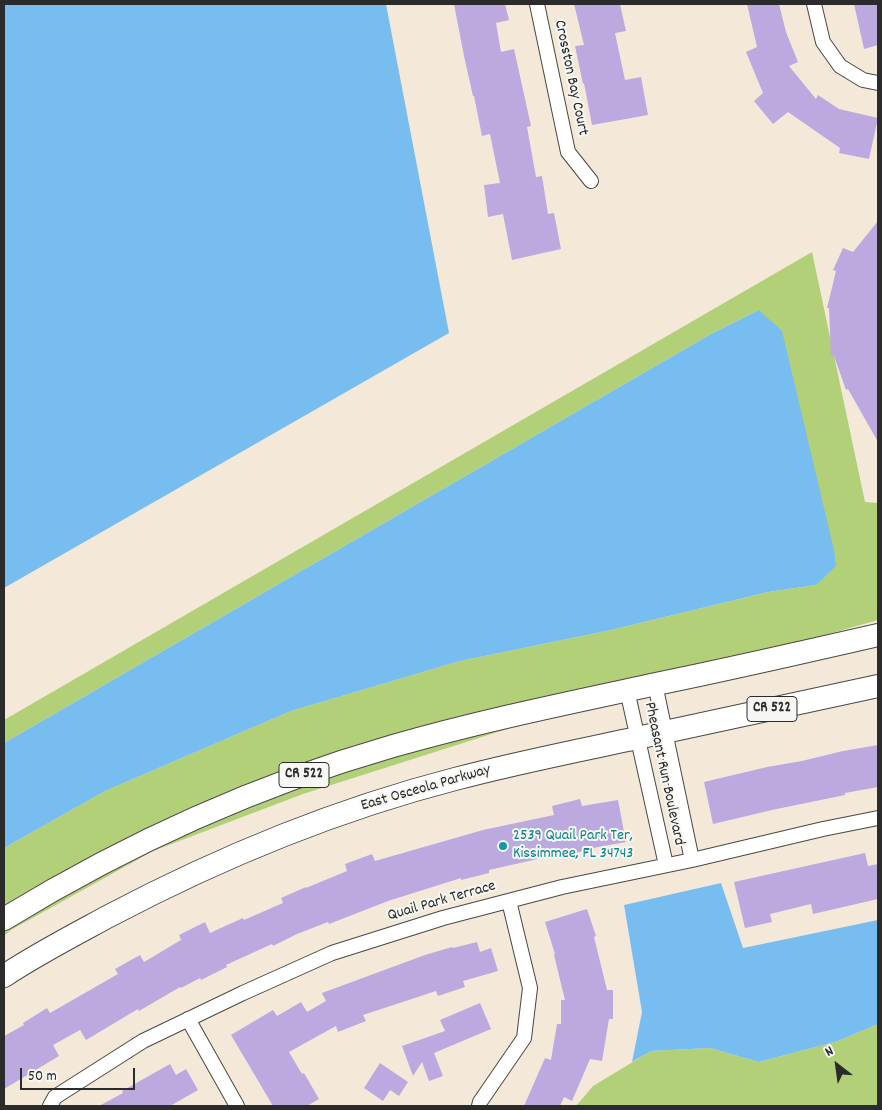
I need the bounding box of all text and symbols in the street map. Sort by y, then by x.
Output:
street label: Crosston Bay Court [548,19,592,137]
road number: CR 522 [747,696,797,722]
street label: Pheasant Run Boulevard [638,701,688,847]
street label: East Osceola Parkway [359,761,493,817]
road number: CR 522 [279,762,329,788]
place label: 2539 Quail Park Ter, Kissimmee, FL 34743 [513,827,633,865]
marker: 2539 Quail Park Ter, Kissimmee, FL 34743 [497,840,509,852]
street label: Quail Park Terrace [386,877,498,927]
north arrow [812,1040,862,1090]
text: N [821,1042,837,1062]
scale bar [22,1058,138,1090]
text: 50 m [28,1066,57,1088]

